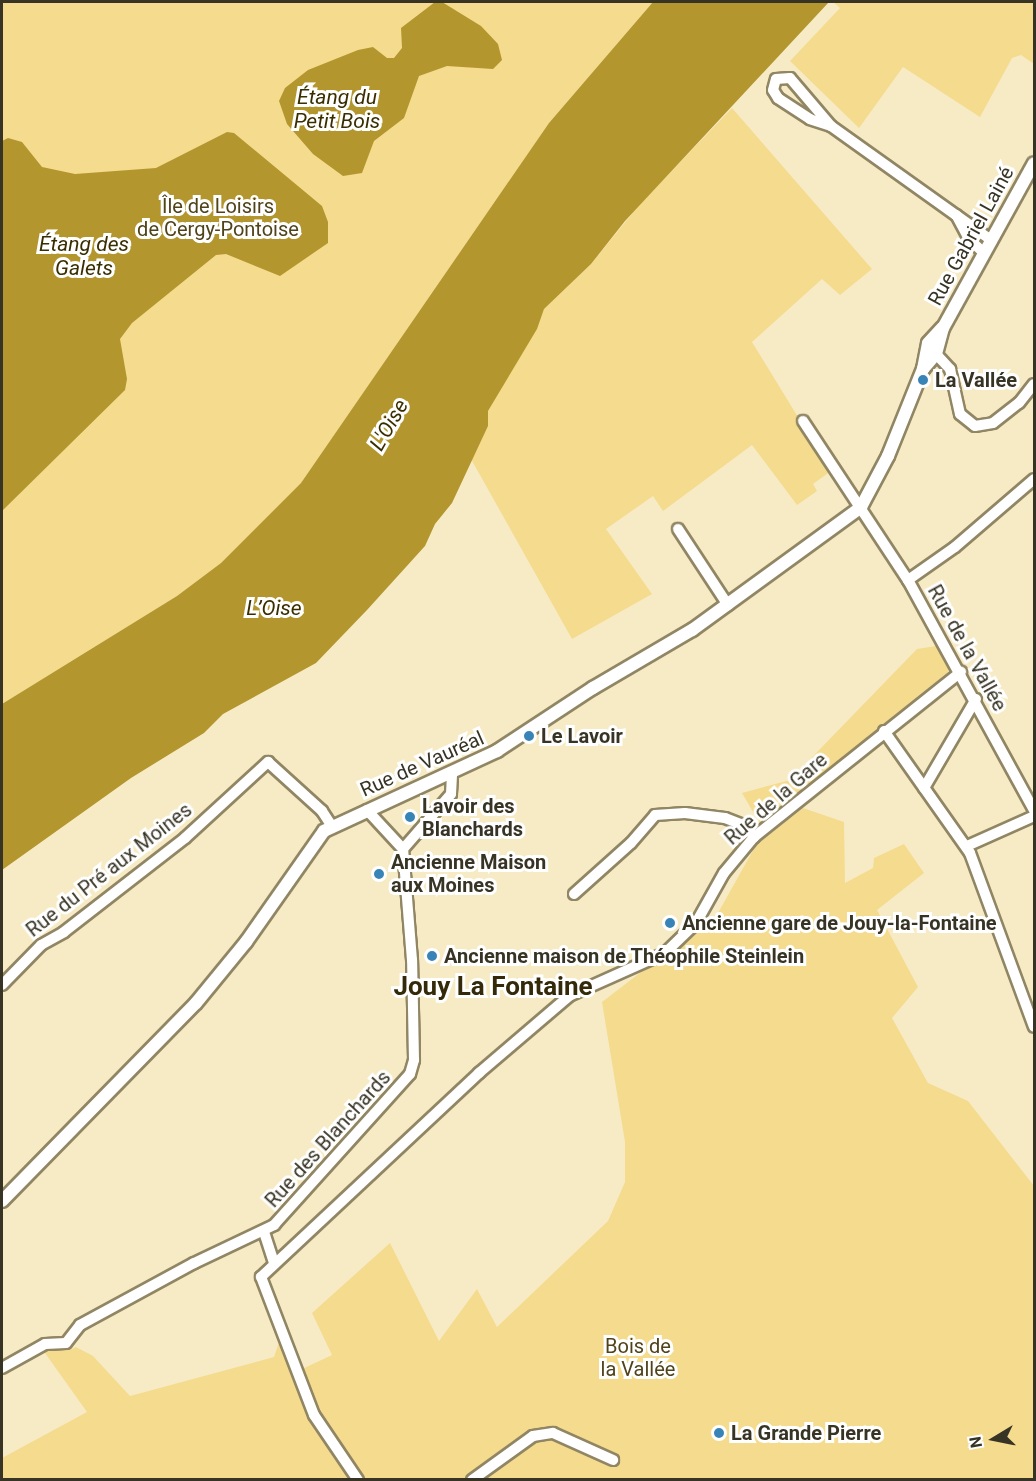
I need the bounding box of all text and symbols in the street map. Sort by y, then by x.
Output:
water label: Étang du Petit Bois [294,84,380,134]
street label: Rue Gabriel Lainé [923,162,1019,310]
park label: Île de Loisirs de Cergy-Pontoise [137,195,299,242]
water label: Étang des Galets [39,231,129,281]
place label: La Vallée [935,368,1017,392]
marker: La Vallée [916,373,930,387]
water label: L'Oise [364,395,414,455]
street label: Rue de la Vallée [922,581,1012,715]
water label: L’Oise [246,595,302,621]
place label: Le Lavoir [541,724,623,748]
street label: Rue de Vauréal [356,726,488,802]
marker: Le Lavoir [522,729,536,743]
street label: Rue de la Gare [720,748,832,850]
place label: Lavoir des Blanchards [422,794,523,841]
street label: Rue du Pré aux Moines [21,798,197,942]
marker: Lavoir des Blanchards [403,810,417,824]
place label: Ancienne Maison aux Moines [391,850,546,897]
marker: Ancienne Maison aux Moines [372,867,386,881]
place label: Ancienne gare de Jouy-la-Fontaine [682,911,997,935]
marker: Ancienne gare de Jouy-la-Fontaine [663,916,677,930]
place label: Ancienne maison de Théophile Steinlein [444,944,805,968]
marker: Ancienne maison de Théophile Steinlein [425,949,439,963]
district label: Jouy La Fontaine [393,971,593,1003]
street label: Rue des Blanchards [260,1066,396,1212]
park label: Bois de la Vallée [601,1334,675,1381]
north arrow [964,1409,1024,1469]
place label: La Grande Pierre [731,1421,881,1445]
marker: La Grande Pierre [712,1426,726,1440]
text: N [965,1435,986,1449]

